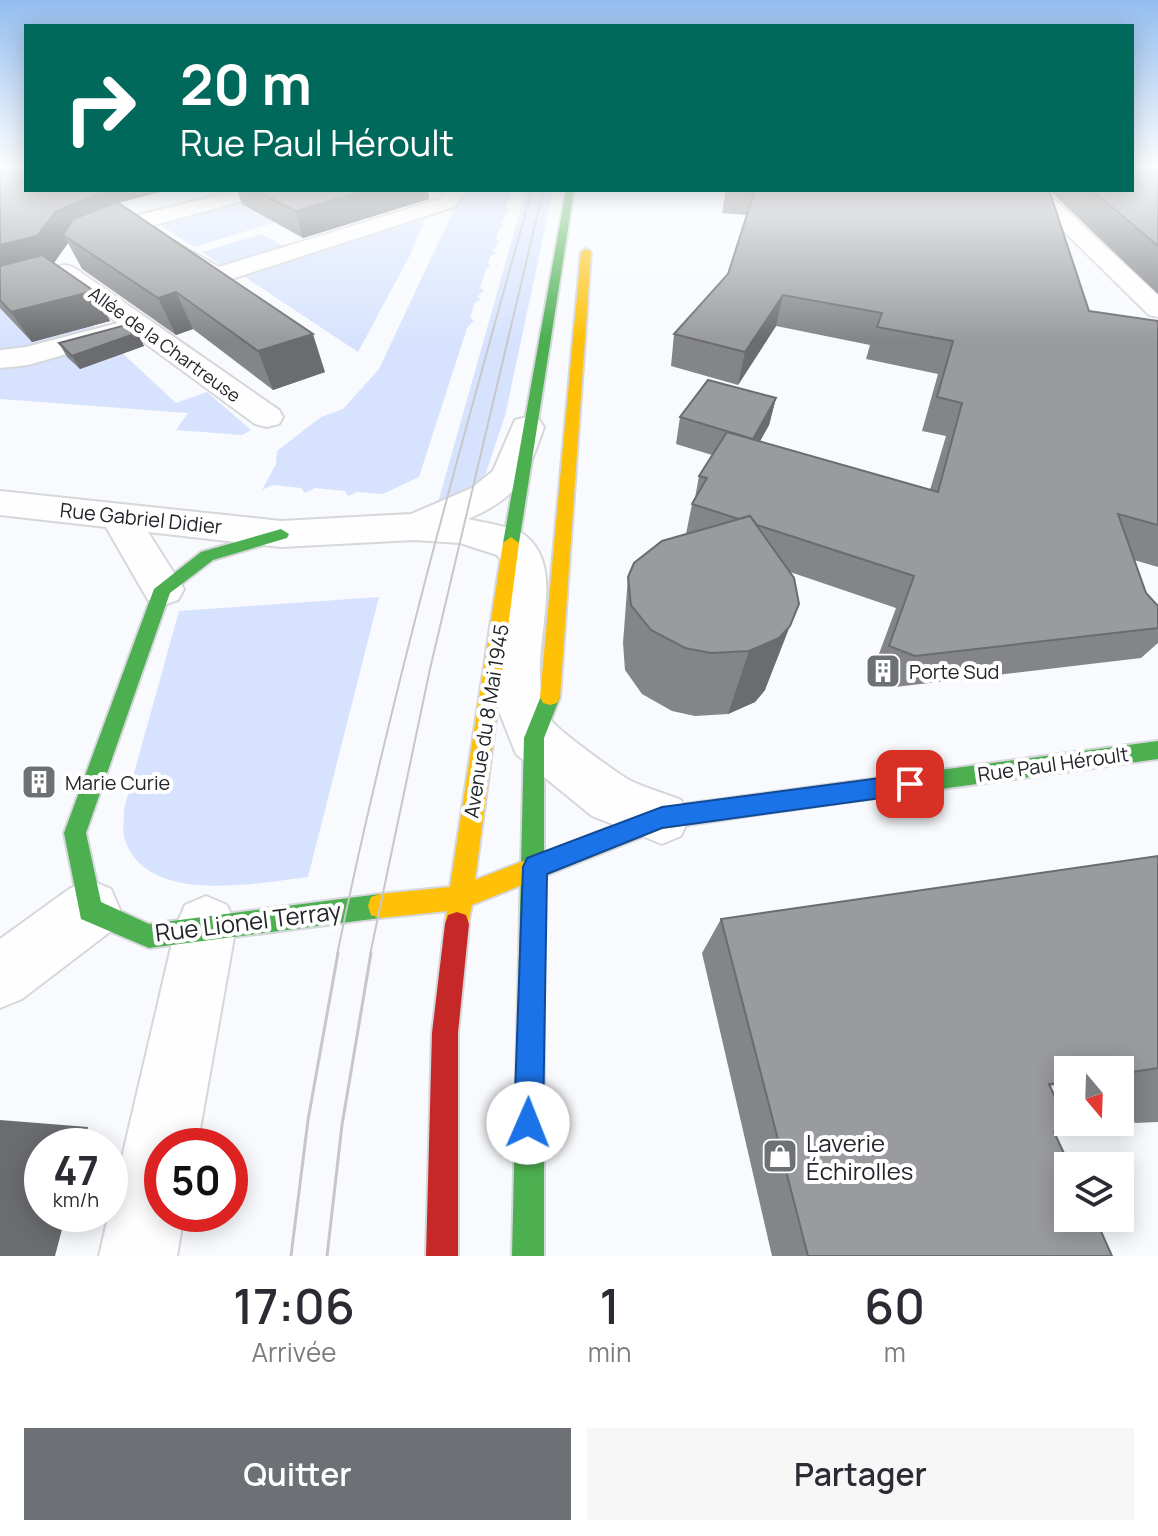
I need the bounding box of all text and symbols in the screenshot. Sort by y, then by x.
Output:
text: 20 m [180,45,312,122]
icon: right [48,56,152,160]
text: Rue Paul Héroult [180,118,454,167]
street label: Allée de la Chartreuse [84,281,246,407]
street label: Rue Gabriel Didier [59,496,223,540]
street label: Avenue du 8 Mai 1945 [457,622,515,820]
building icon: Porte Sud [864,652,902,690]
place label: Porte Sud [909,658,999,685]
street label: Rue Paul Héroult [976,740,1130,788]
pin [876,750,944,818]
icon: arrive [888,762,932,806]
building icon: Marie Curie [20,763,58,801]
place label: Marie Curie [65,769,170,796]
street label: Rue Lionel Terray [153,893,343,949]
north arrow [1054,1056,1134,1136]
map controls [1054,1056,1134,1232]
position arrow [486,1081,570,1165]
place label: Laverie Échirolles [806,1126,913,1187]
speed limit sign: 50 [144,1128,248,1232]
shop icon: Laverie Échirolles [761,1137,799,1175]
text: 47 [53,1142,99,1197]
button: layers [1054,1152,1134,1232]
text: km/h [53,1186,99,1213]
text: 17:06 [233,1273,355,1338]
text: 1 [599,1273,620,1338]
text: 60 [864,1273,925,1338]
text: Arrivée [251,1334,336,1370]
text: min [588,1334,631,1370]
text: m [884,1334,906,1370]
button: Quitter [24,1428,571,1520]
button: Partager [587,1428,1134,1520]

